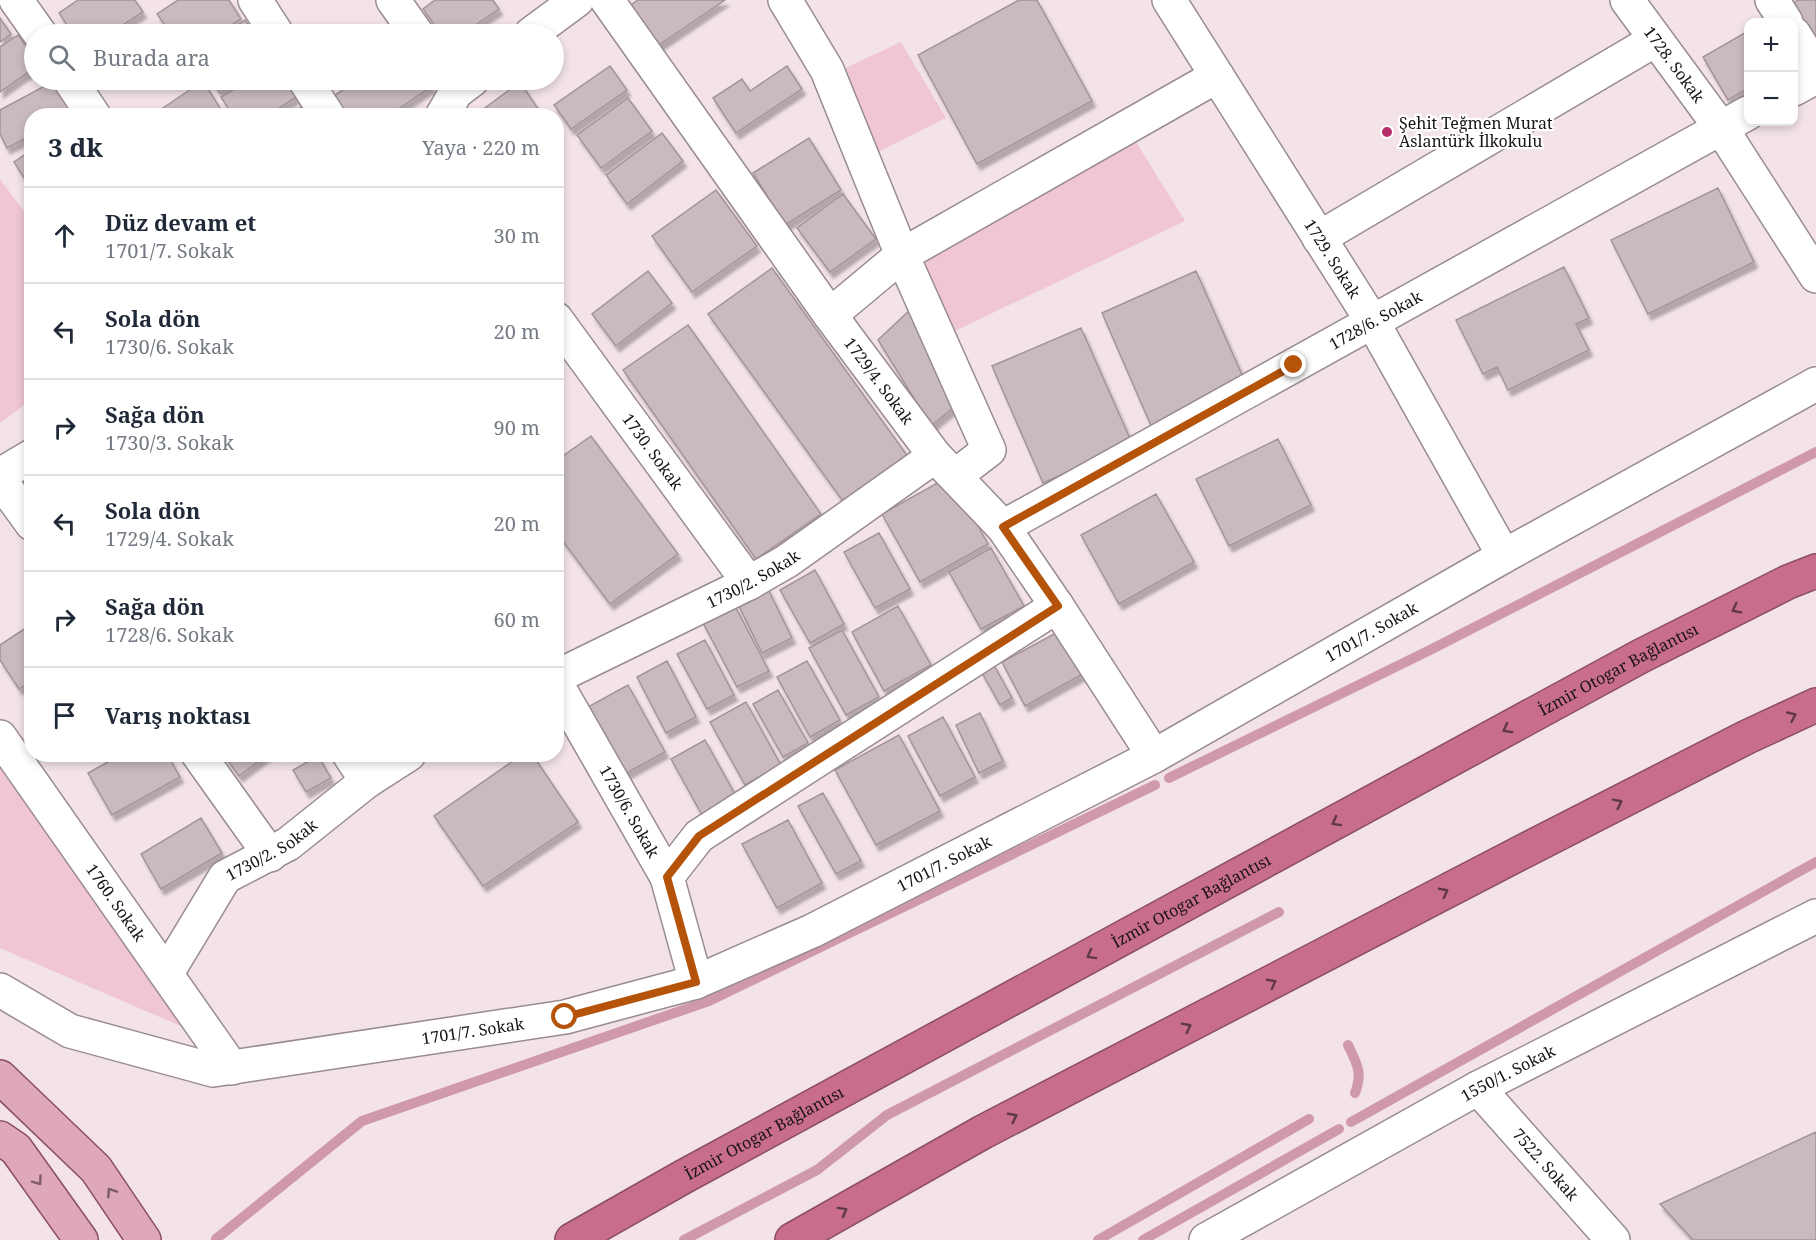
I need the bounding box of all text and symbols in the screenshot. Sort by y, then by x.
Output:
map controls [1744,18,1798,126]
button: + [1744,18,1798,72]
street label: 1728. Sokak [1639,22,1710,108]
search box [24,24,564,90]
icon: search [45,41,78,74]
text: Burada ara [93,42,210,72]
button: − [1744,72,1798,126]
place label: Şehit Teğmen Murat Aslantürk İlkokulu [1399,112,1553,152]
marker: Şehit Teğmen Murat Aslantürk İlkokulu [1380,125,1394,139]
text: 3 dk [48,129,103,165]
text: Yaya · 220 m [422,134,540,161]
text: Düz devam et [105,207,256,237]
street label: 1729. Sokak [1299,215,1366,303]
icon: ahead [48,219,81,252]
text: 30 m [494,222,540,249]
text: 1701/7. Sokak [105,237,234,264]
street label: 1728/6. Sokak [1325,285,1426,355]
text: Sola dön [105,303,200,333]
icon: left [48,315,81,348]
text: 20 m [494,318,540,345]
text: 1730/6. Sokak [105,333,234,360]
street label: 1729/4. Sokak [839,333,919,429]
route end [1280,351,1306,377]
text: Sağa dön [105,399,205,429]
street label: 1730. Sokak [617,409,689,495]
icon: right [48,411,81,444]
text: 90 m [494,414,540,441]
text: 1730/3. Sokak [105,429,234,456]
text: Sola dön [105,495,200,525]
icon: left [48,507,81,540]
text: 20 m [494,510,540,537]
text: 1729/4. Sokak [105,525,234,552]
street label: 1730/2. Sokak [703,544,805,613]
text: Sağa dön [105,591,205,621]
street label: 1701/7. Sokak [1321,596,1422,667]
one-way arrow [1731,601,1742,613]
icon: right [48,603,81,636]
text: 60 m [494,606,540,633]
street label: İzmir Otogar Bağlantısı [1535,618,1702,721]
text: 1728/6. Sokak [105,621,234,648]
icon: arrive [48,699,81,732]
text: Varış noktası [105,700,250,730]
one-way arrow [1786,711,1797,723]
one-way arrow [1503,722,1514,733]
street label: 1730/6. Sokak [594,761,665,862]
one-way arrow [1611,799,1622,810]
street label: 1730/2. Sokak [222,814,322,886]
one-way arrow [1332,815,1342,826]
street label: 1701/7. Sokak [893,830,996,897]
street label: İzmir Otogar Bağlantısı [1108,849,1274,953]
street label: 1760. Sokak [81,859,151,946]
one-way arrow [1438,888,1449,899]
one-way arrow [1087,948,1097,959]
one-way arrow [1265,979,1276,990]
route start [551,1003,577,1029]
street label: 1701/7. Sokak [420,1012,526,1049]
one-way arrow [1180,1023,1191,1034]
street label: 1550/1. Sokak [1457,1039,1559,1106]
street label: İzmir Otogar Bağlantısı [681,1081,847,1185]
one-way arrow [1007,1112,1018,1124]
street label: 7522. Sokak [1508,1123,1584,1206]
one-way arrow [31,1174,42,1185]
one-way arrow [107,1187,118,1198]
one-way arrow [837,1207,847,1218]

